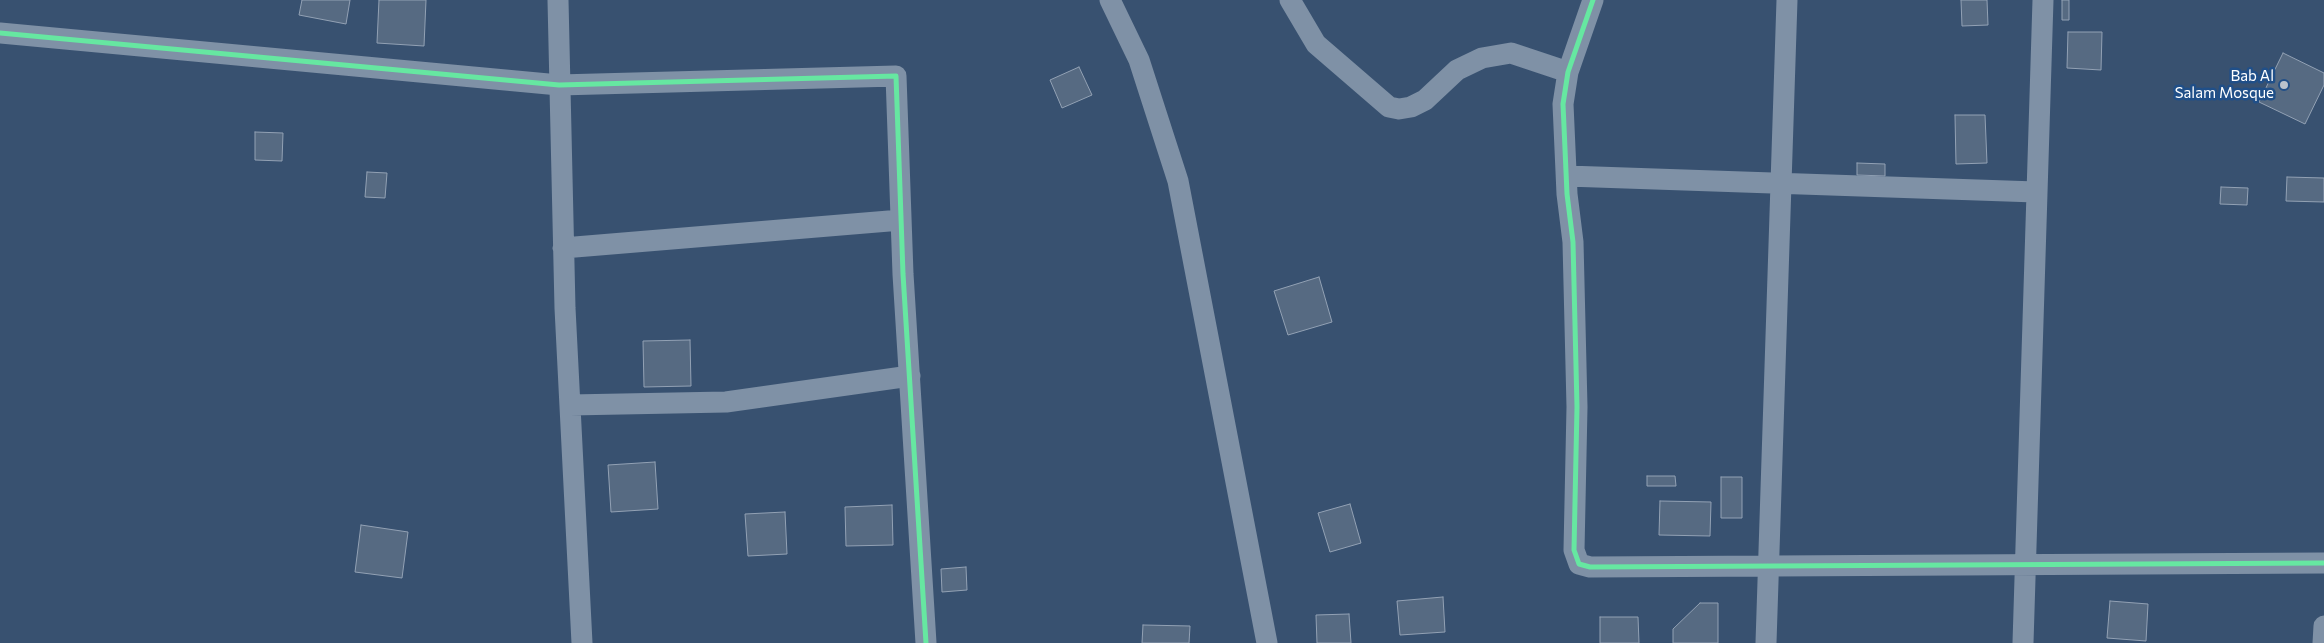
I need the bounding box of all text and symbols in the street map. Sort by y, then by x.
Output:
place label: Bab Al Salam Mosque [2175,67,2274,102]
marker: Bab Al Salam Mosque [2278,79,2290,91]

